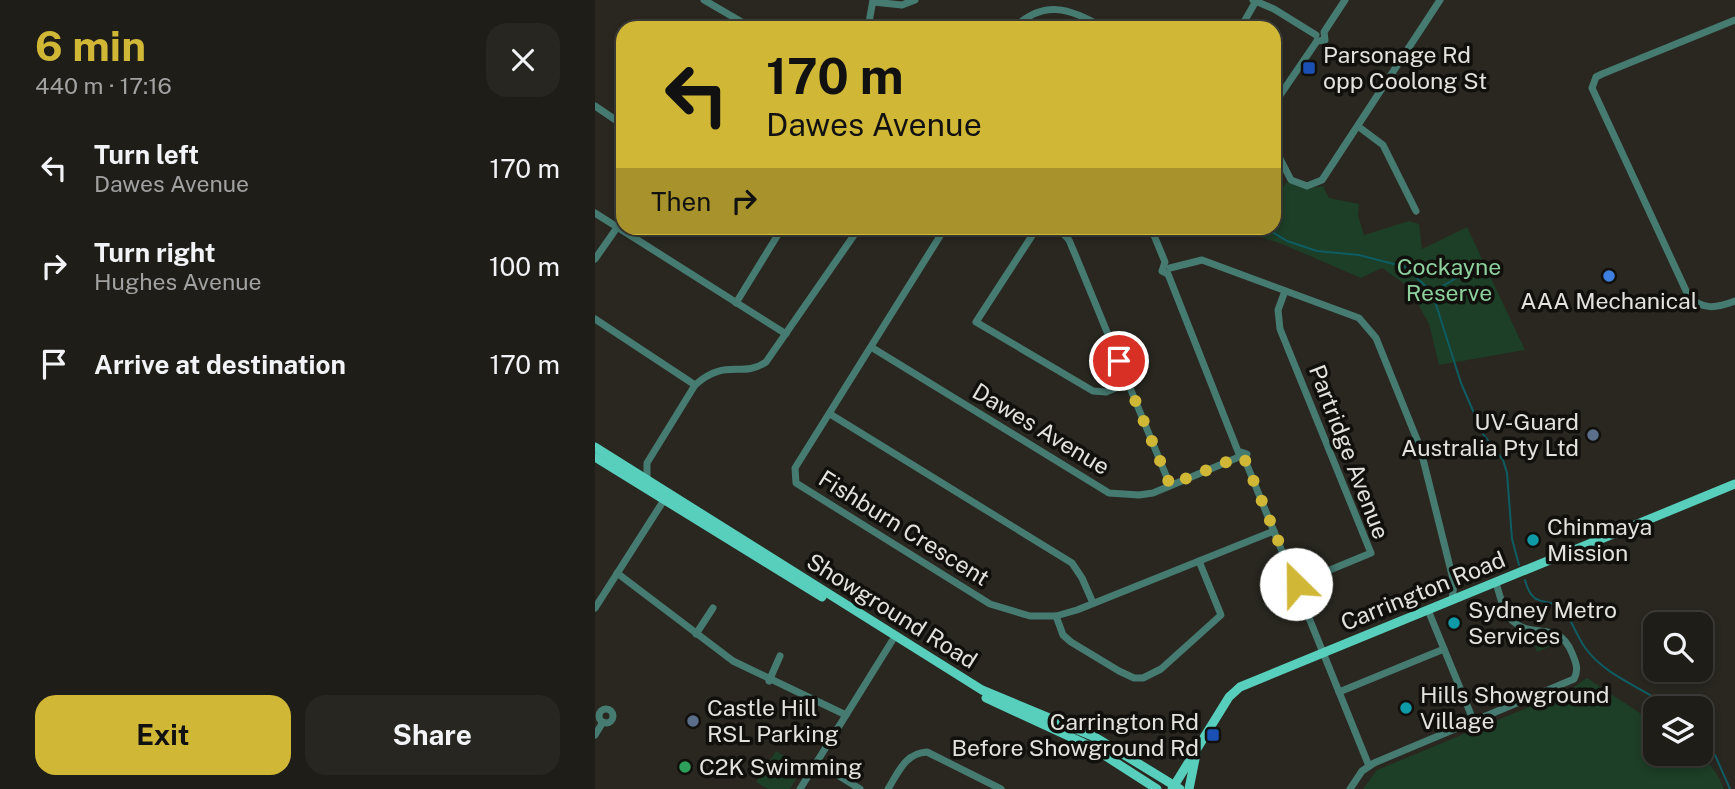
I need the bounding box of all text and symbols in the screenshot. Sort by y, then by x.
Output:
text: 6 min [35,21,146,70]
button: close [486,23,560,97]
place label: Parsonage Rd opp Coolong St [1323,41,1487,94]
text: 170 m [766,47,904,105]
icon: left [651,49,742,140]
marker: Parsonage Rd opp Coolong St [1301,60,1317,76]
text: 440 m · 17:16 [35,72,172,99]
text: Dawes Avenue [766,106,982,143]
text: Turn left [94,139,199,170]
icon: left [35,149,73,187]
text: 170 m [490,153,560,184]
text: Dawes Avenue [94,170,249,197]
icon: right [725,182,763,220]
text: Then [651,186,711,217]
text: Turn right [94,237,216,268]
icon: right [35,247,73,285]
text: 100 m [489,251,560,282]
park label: Cockayne Reserve [1397,253,1501,306]
text: Hughes Avenue [94,268,262,295]
marker: AAA Mechanical [1601,268,1617,284]
place label: AAA Mechanical [1520,287,1698,314]
pin [1089,331,1149,391]
icon: arrive [1100,342,1138,380]
icon: arrive [35,345,73,383]
text: Arrive at destination [94,349,346,380]
text: 170 m [490,349,560,380]
street label: Partridge Avenue [1304,361,1395,543]
street label: Dawes Avenue [968,377,1115,480]
place label: UV-Guard Australia Pty Ltd [1401,408,1579,461]
marker: UV-Guard Australia Pty Ltd [1585,427,1601,443]
street label: Fishburn Crescent [814,464,994,591]
place label: Chinmaya Mission [1547,513,1652,566]
marker: Chinmaya Mission [1525,532,1541,548]
street label: Carrington Road [1337,545,1509,636]
street label: Showground Road [802,547,982,674]
position arrow [1259,547,1333,621]
place label: Sydney Metro Services [1468,596,1617,649]
map controls [1643,612,1713,766]
button: search [1643,612,1713,682]
marker: Sydney Metro Services [1446,615,1462,631]
place label: Hills Showground Village [1420,681,1610,734]
place label: Castle Hill RSL Parking [707,694,839,747]
button: Exit [35,695,291,775]
button: Share [305,695,560,775]
button: layers [1643,696,1713,766]
marker: Hills Showground Village [1398,700,1414,716]
place label: Carrington Rd Before Showground Rd [952,708,1199,761]
marker: Castle Hill RSL Parking [685,713,701,729]
marker: Carrington Rd Before Showground Rd [1205,727,1221,743]
place label: C2K Swimming [699,753,862,780]
marker: C2K Swimming [677,759,693,775]

